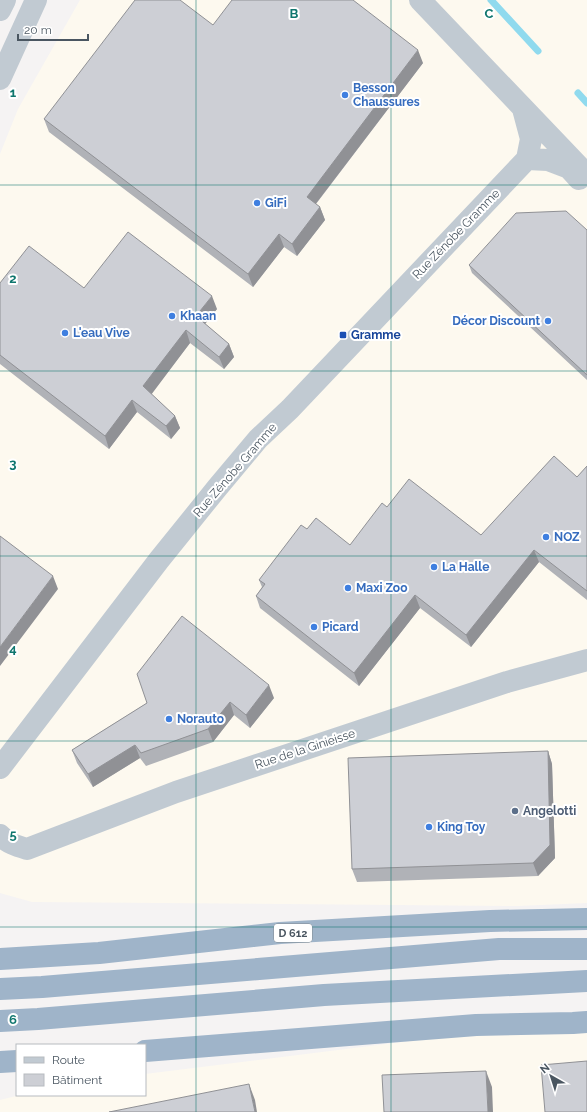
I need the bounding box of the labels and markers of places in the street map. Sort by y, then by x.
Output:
place label: Besson Chaussures [353,81,420,109]
marker: Besson Chaussures [340,90,350,100]
place label: GiFi [265,196,287,210]
marker: GiFi [252,198,262,208]
place label: Khaan [180,309,216,323]
marker: Khaan [167,311,177,321]
place label: Décor Discount [452,314,540,328]
marker: Décor Discount [543,316,553,326]
place label: L'eau Vive [73,326,130,340]
marker: L'eau Vive [60,328,70,338]
place label: Gramme [351,328,401,342]
marker: Gramme [338,330,348,340]
place label: NOZ [554,530,580,544]
marker: NOZ [541,532,551,542]
place label: La Halle [442,560,489,574]
marker: La Halle [429,562,439,572]
place label: Maxi Zoo [356,581,407,595]
marker: Maxi Zoo [343,583,353,593]
place label: Picard [322,620,359,634]
marker: Picard [309,622,319,632]
place label: Norauto [177,712,224,726]
marker: Norauto [164,714,174,724]
place label: Angelotti [523,804,576,818]
marker: Angelotti [510,806,520,816]
place label: King Toy [437,820,486,834]
marker: King Toy [424,822,434,832]

